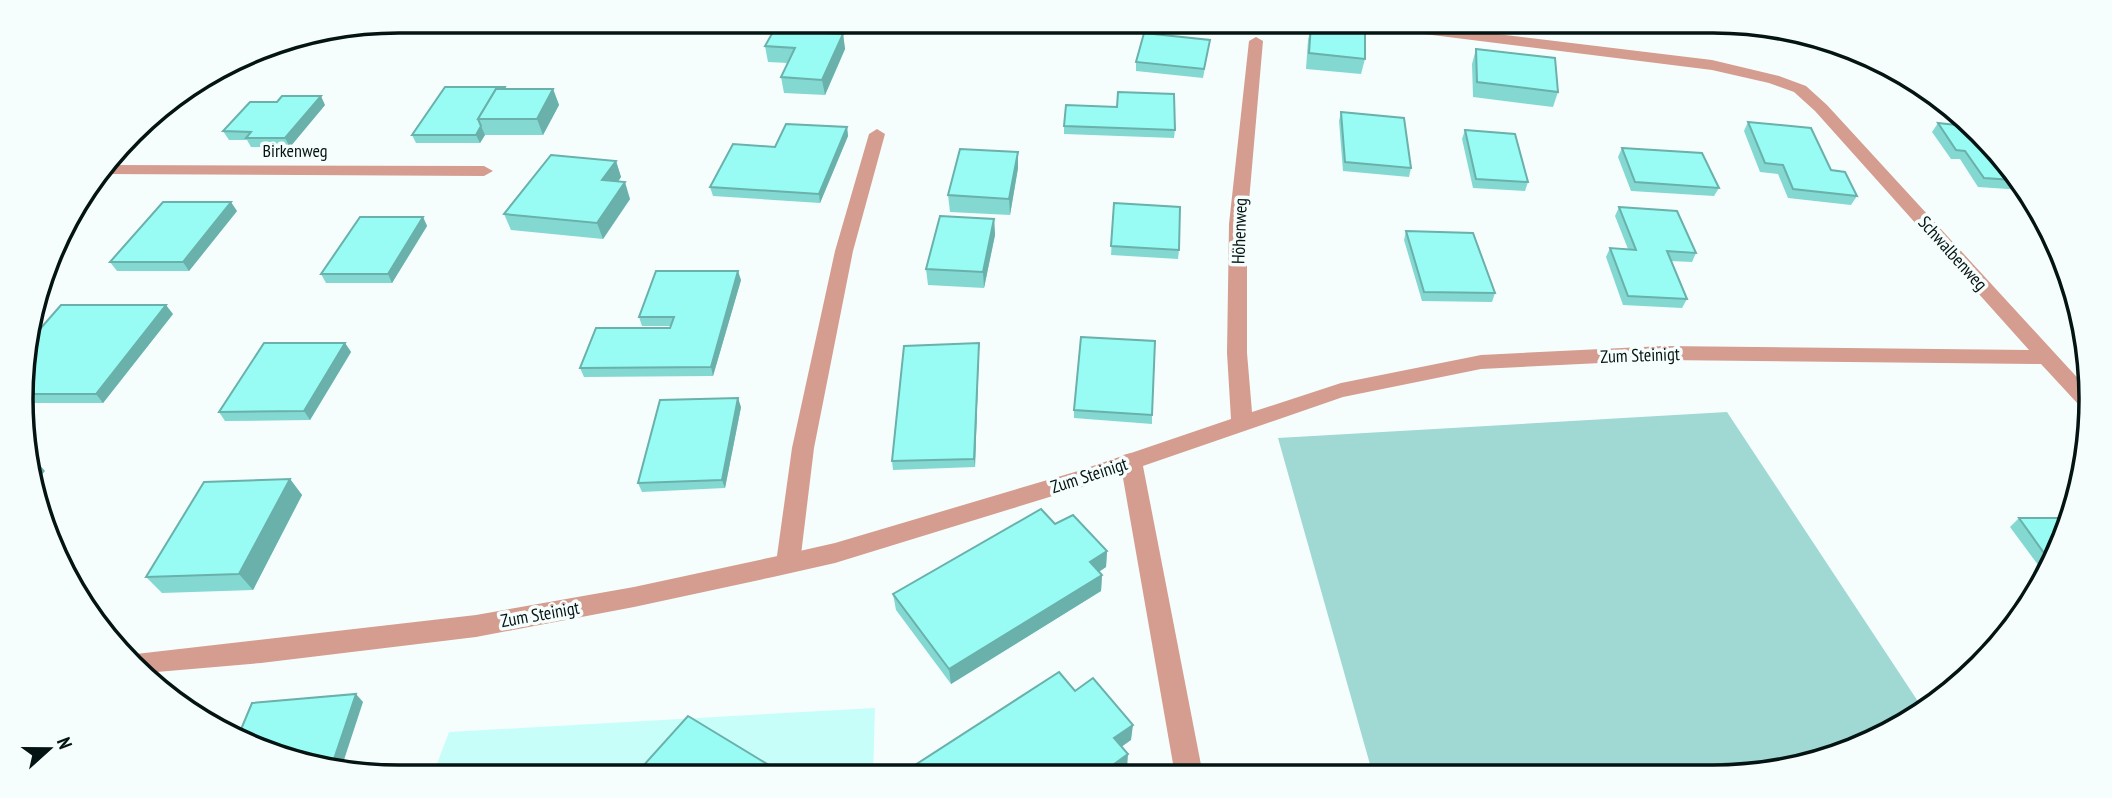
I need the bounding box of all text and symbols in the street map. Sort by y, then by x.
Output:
street label: Birkenweg [263,139,327,162]
street label: Höhenweg [1226,198,1252,264]
street label: Schwalbenweg [1913,211,1993,295]
street label: Zum Steinigt [1600,342,1680,368]
street label: Zum Steinigt [1048,452,1130,498]
street label: Zum Steinigt [499,596,581,632]
north arrow [14,714,84,784]
text: N [52,734,78,752]

